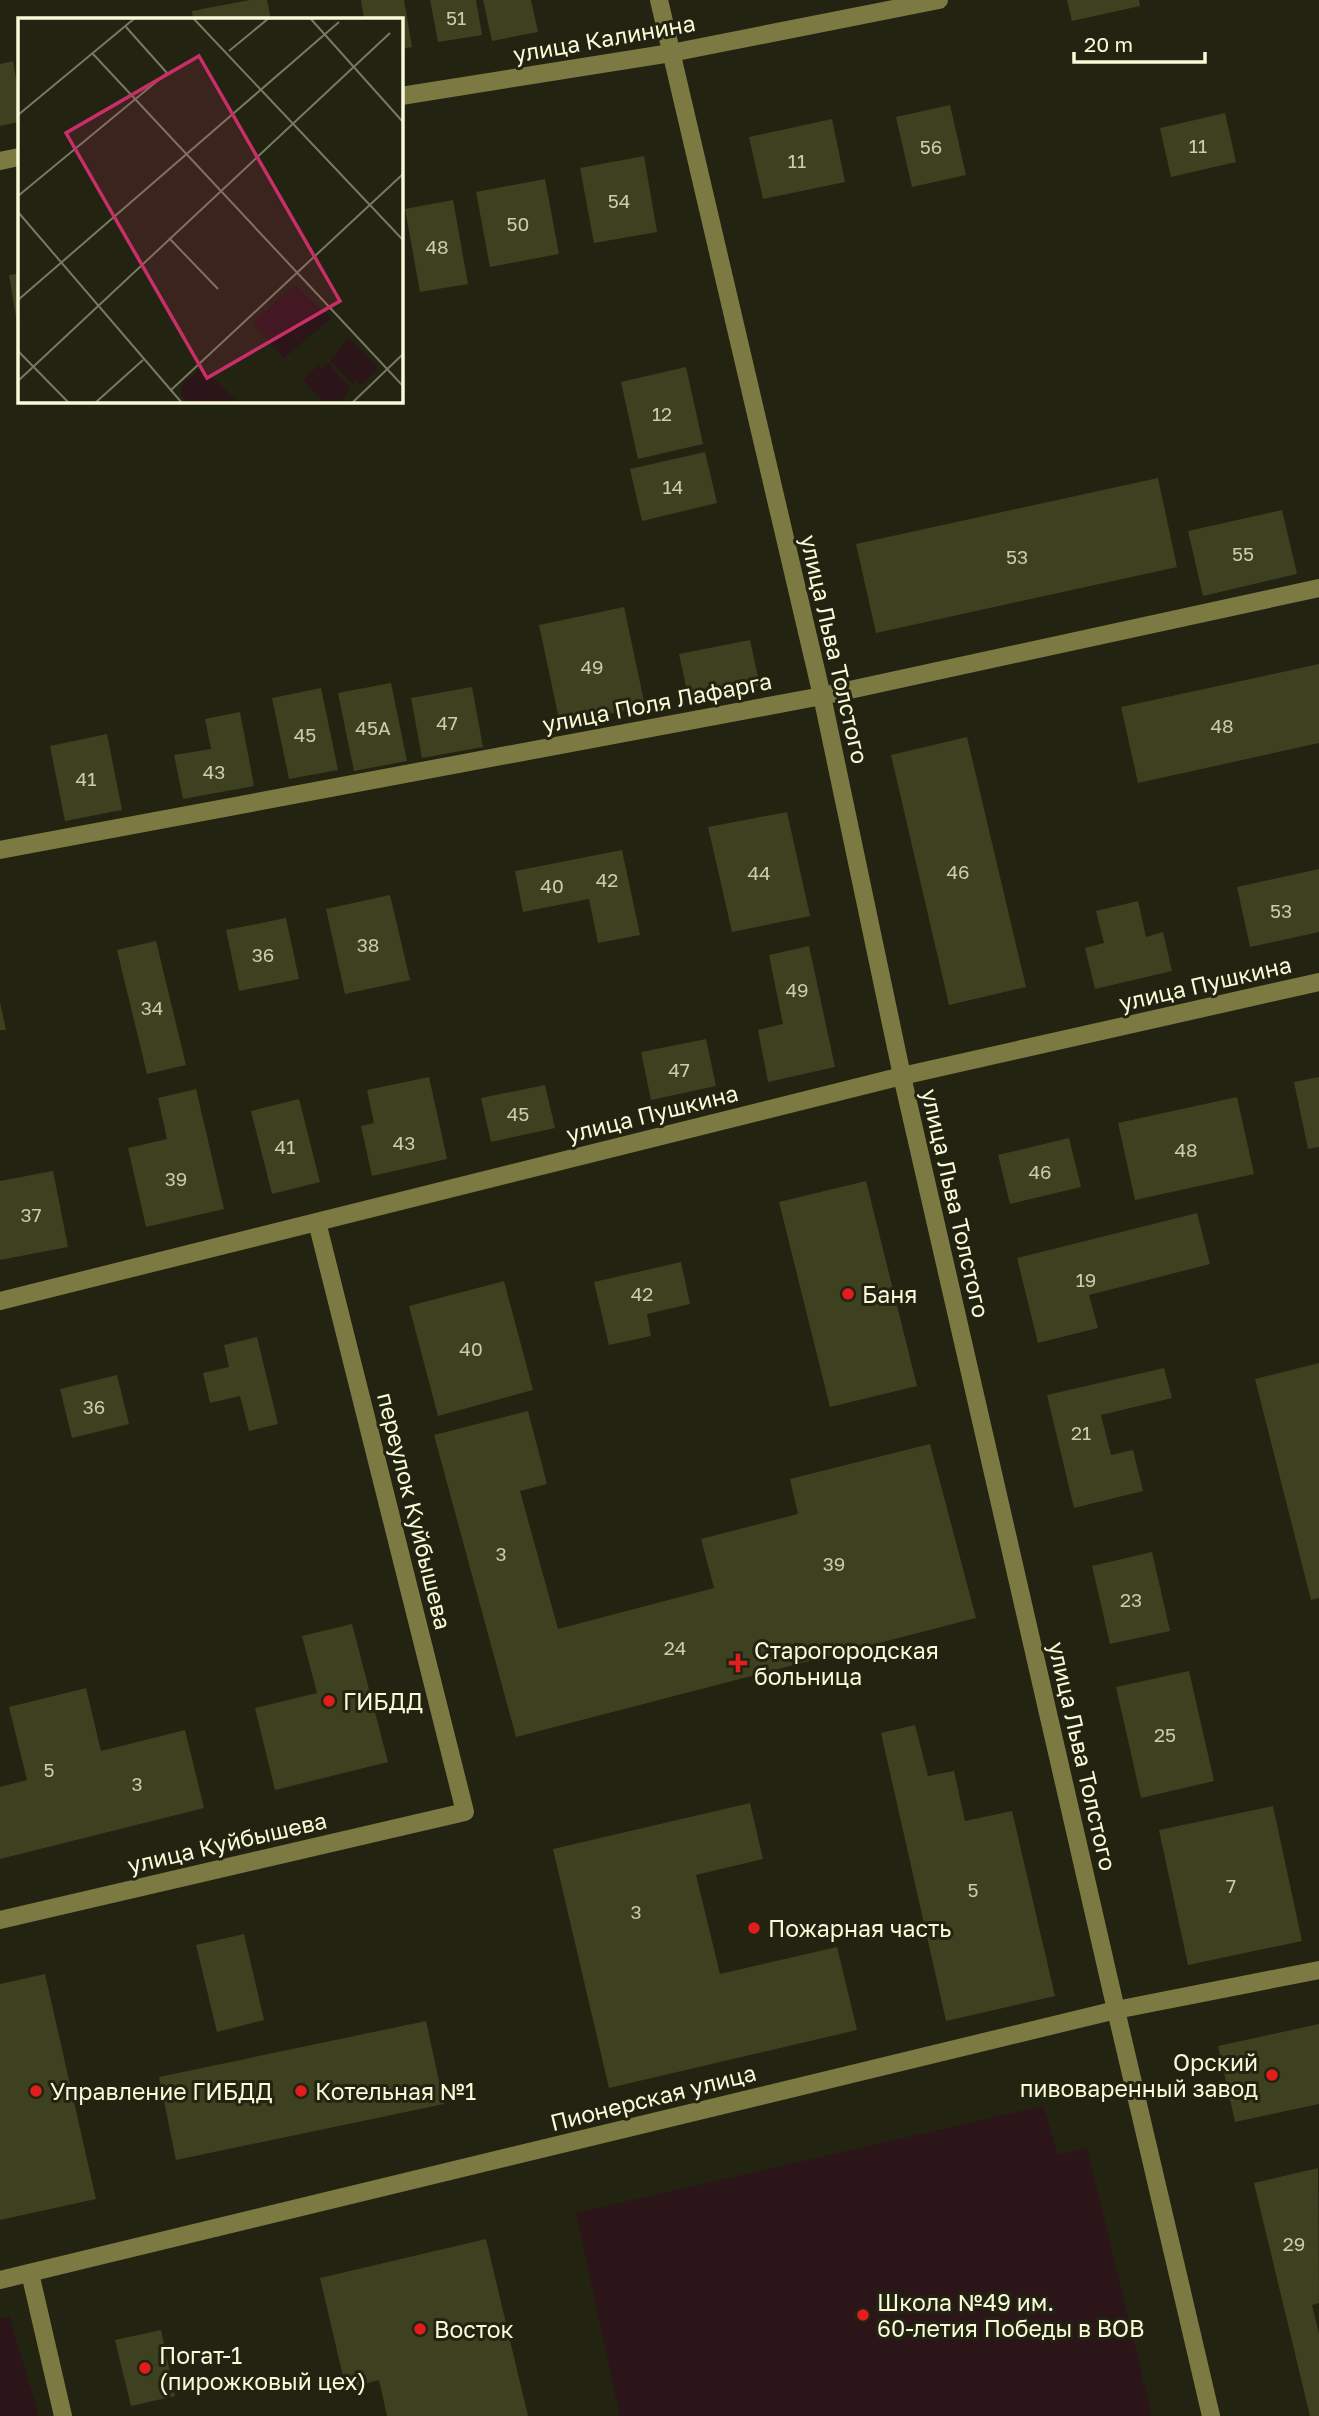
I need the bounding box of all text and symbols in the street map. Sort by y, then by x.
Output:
house number: 51 [446,6,466,29]
street label: улица Калинина [511,8,697,68]
inset map [18,18,402,402]
scale bar [1074,21,1205,65]
text: 20 m [1084,31,1133,57]
house number: 11 [1189,134,1207,157]
house number: 56 [920,135,942,158]
house number: 11 [788,149,806,172]
house number: 54 [608,189,630,212]
house number: 50 [507,212,529,235]
house number: 48 [425,235,449,258]
house number: 12 [652,402,672,425]
house number: 14 [663,475,683,498]
street label: улица Льва Толстого [795,532,875,766]
house number: 55 [1232,542,1254,565]
house number: 53 [1006,545,1028,568]
house number: 49 [580,655,604,678]
street label: улица Поля Лафарга [540,666,774,738]
house number: 47 [436,711,458,734]
house number: 48 [1210,714,1234,737]
house number: 45А [355,716,391,739]
house number: 45 [294,723,316,746]
house number: 43 [203,760,225,783]
house number: 41 [76,767,96,790]
house number: 46 [946,860,970,883]
house number: 44 [747,861,771,884]
house number: 42 [596,868,618,891]
house number: 40 [540,874,564,897]
house number: 53 [1270,899,1292,922]
house number: 38 [357,933,379,956]
house number: 36 [252,943,274,966]
street label: улица Пушкина [1116,950,1294,1016]
house number: 49 [785,978,809,1001]
house number: 34 [141,996,163,1019]
house number: 47 [668,1058,690,1081]
street label: улица Пушкина [563,1078,741,1148]
street label: улица Льва Толстого [916,1086,996,1320]
house number: 45 [507,1102,529,1125]
house number: 43 [393,1131,415,1154]
house number: 41 [275,1135,295,1158]
house number: 48 [1174,1138,1198,1161]
house number: 46 [1028,1160,1052,1183]
house number: 39 [165,1167,187,1190]
house number: 37 [20,1203,42,1226]
house number: 19 [1076,1268,1096,1291]
place label: Баня [862,1280,917,1308]
house number: 42 [631,1282,653,1305]
marker: Баня [840,1286,856,1302]
house number: 40 [459,1337,483,1360]
street label: переулок Куйбышева [372,1390,458,1632]
house number: 36 [83,1395,105,1418]
house number: 21 [1071,1421,1091,1444]
house number: 3 [495,1542,507,1565]
house number: 39 [823,1552,845,1575]
house number: 23 [1120,1588,1142,1611]
house number: 24 [664,1636,686,1659]
place label: Старогородская больница [754,1636,939,1690]
street label: улица Льва Толстого [1043,1639,1123,1873]
marker: Старогородская больница [728,1653,748,1673]
place label: ГИБДД [343,1687,423,1715]
marker: ГИБДД [321,1693,337,1709]
house number: 25 [1154,1723,1176,1746]
house number: 5 [43,1758,55,1781]
house number: 3 [131,1772,143,1795]
street label: улица Куйбышева [125,1805,329,1879]
house number: 7 [1226,1874,1236,1897]
house number: 5 [967,1878,979,1901]
house number: 3 [630,1900,642,1923]
place label: Пожарная часть [768,1914,951,1942]
marker: Пожарная часть [746,1920,762,1936]
place label: Орский пивоваренный завод [1020,2048,1258,2102]
street label: Пионерская улица [547,2058,759,2136]
marker: Орский пивоваренный завод [1264,2067,1280,2083]
place label: Управление ГИБДД [50,2077,273,2105]
place label: Котельная №1 [315,2077,476,2105]
marker: Управление ГИБДД [28,2083,44,2099]
marker: Котельная №1 [293,2083,309,2099]
house number: 29 [1283,2232,1305,2255]
place label: Школа №49 им. 60-летия Победы в ВОВ [877,2288,1144,2342]
marker: Школа №49 им. 60-летия Победы в ВОВ [855,2307,871,2323]
place label: Восток [434,2315,514,2343]
marker: Восток [412,2321,428,2337]
place label: Погат-1 (пирожковый цех) [159,2341,366,2395]
marker: Погат-1 (пирожковый цех) [137,2360,153,2376]

